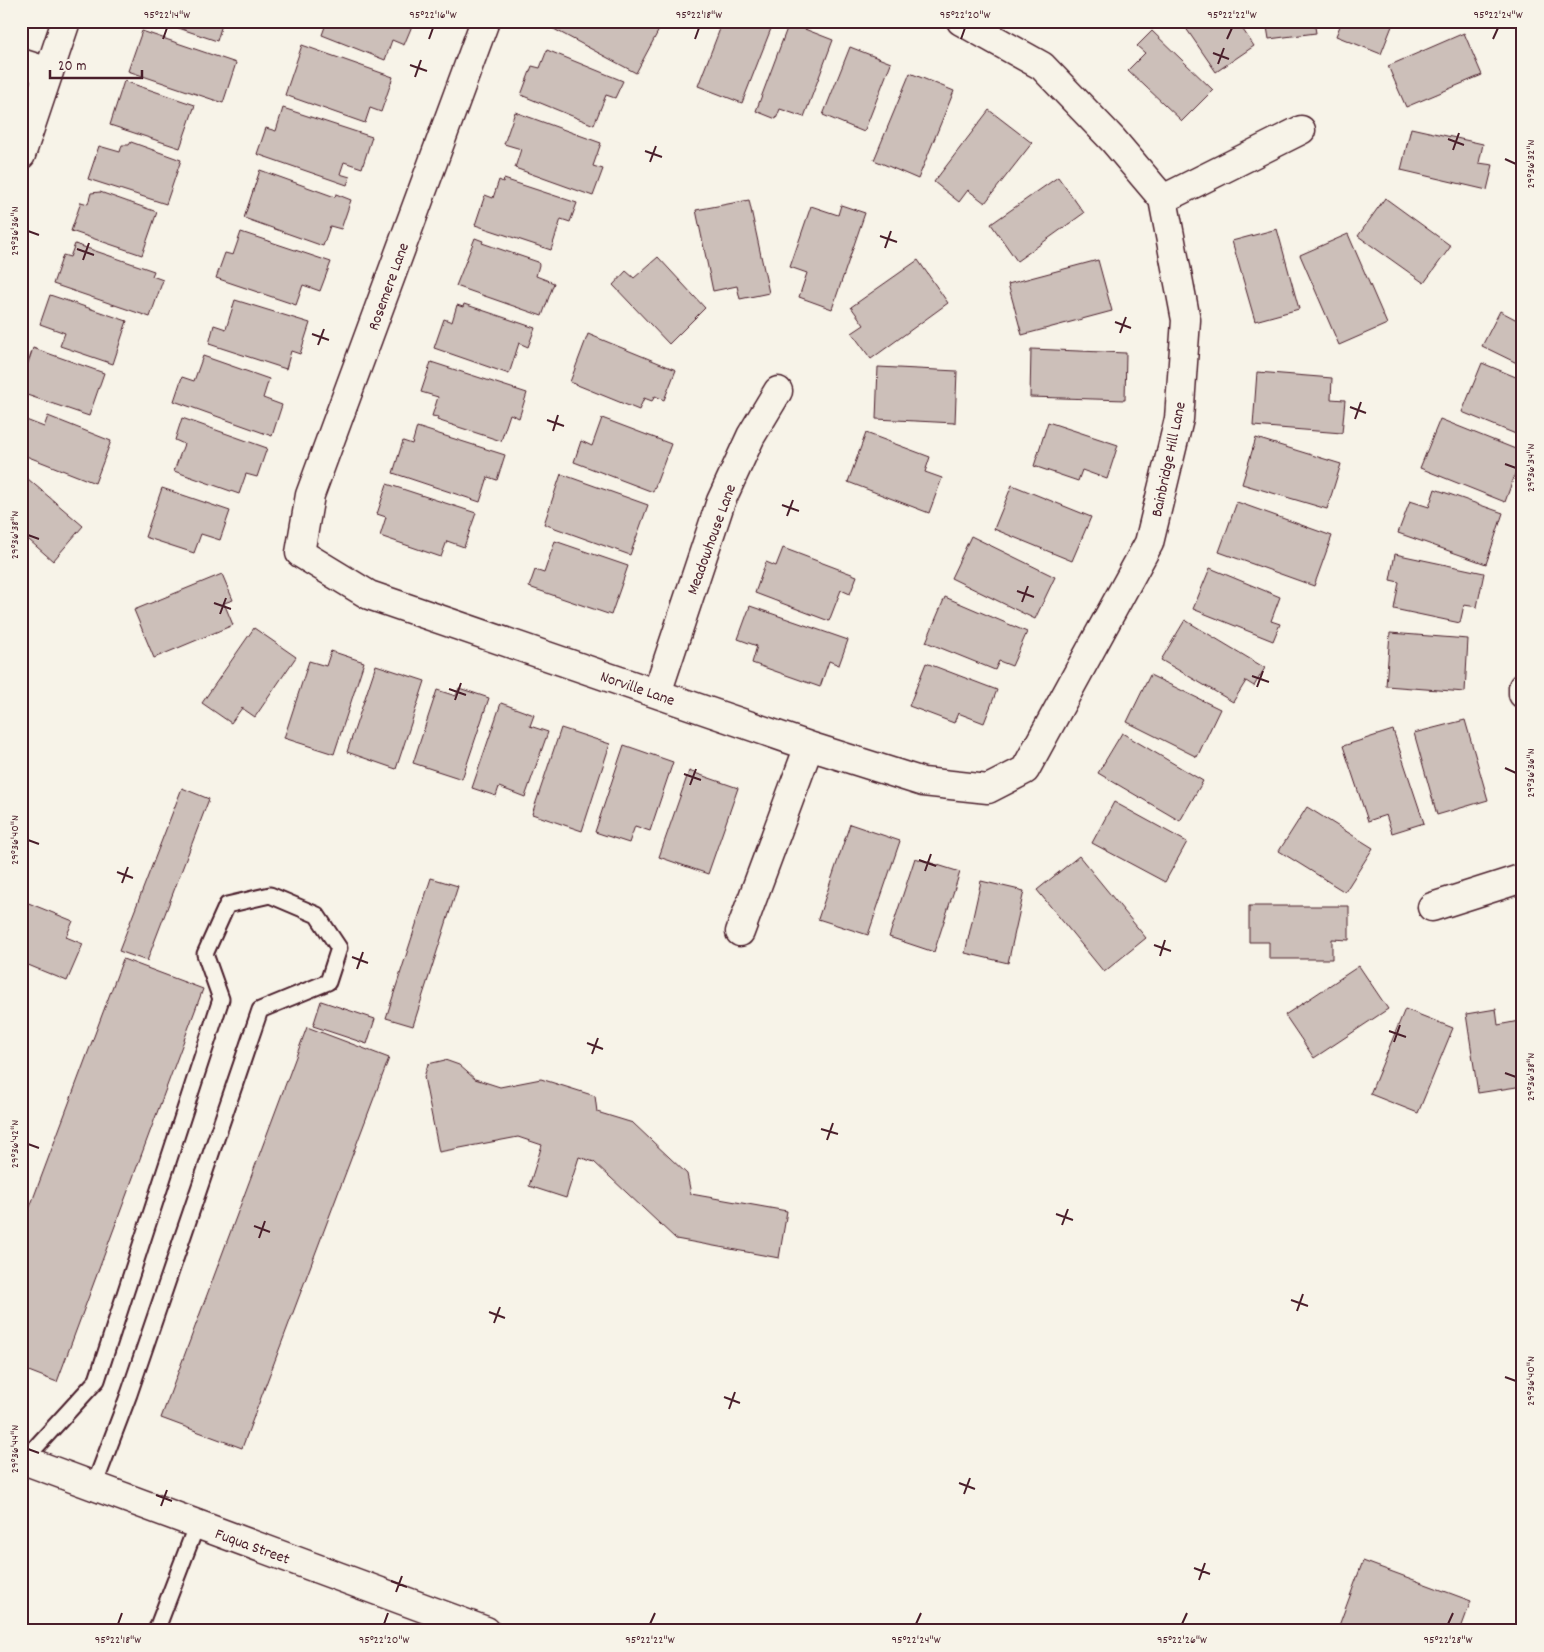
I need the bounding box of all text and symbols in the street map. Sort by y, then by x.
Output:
text: 95°22'14"W [144,7,190,24]
text: 95°22'16"W [409,7,457,24]
text: 95°22'18"W [676,7,722,24]
text: 95°22'20"W [940,7,990,24]
text: 95°22'22"W [1207,7,1257,24]
text: 95°22'24"W [1473,7,1523,24]
scale bar [50,48,142,80]
text: 20 m [58,56,86,78]
text: 29°36'32"N [1523,139,1540,188]
text: 29°36'36"N [7,206,24,256]
street label: Rosemere Lane [363,240,416,334]
street label: Bainbridge Hill Lane [1146,400,1193,519]
text: 29°36'34"N [1523,444,1540,492]
street label: Meadowhouse Lane [682,481,743,598]
text: 29°36'38"N [7,511,24,559]
street label: Norville Lane [597,666,678,713]
text: 29°36'36"N [1523,748,1540,798]
text: 29°36'40"N [7,815,24,865]
text: 29°36'38"N [1523,1053,1540,1101]
text: 29°36'42"N [7,1120,24,1168]
text: 29°36'40"N [1523,1356,1540,1406]
text: 29°36'44"N [7,1425,24,1473]
street label: Fuqua Street [212,1523,293,1572]
text: 95°22'18"W [95,1632,141,1649]
text: 95°22'20"W [359,1632,409,1649]
text: 95°22'22"W [625,1632,675,1649]
text: 95°22'24"W [891,1632,941,1649]
text: 95°22'26"W [1157,1632,1207,1649]
text: 95°22'28"W [1424,1632,1473,1649]

